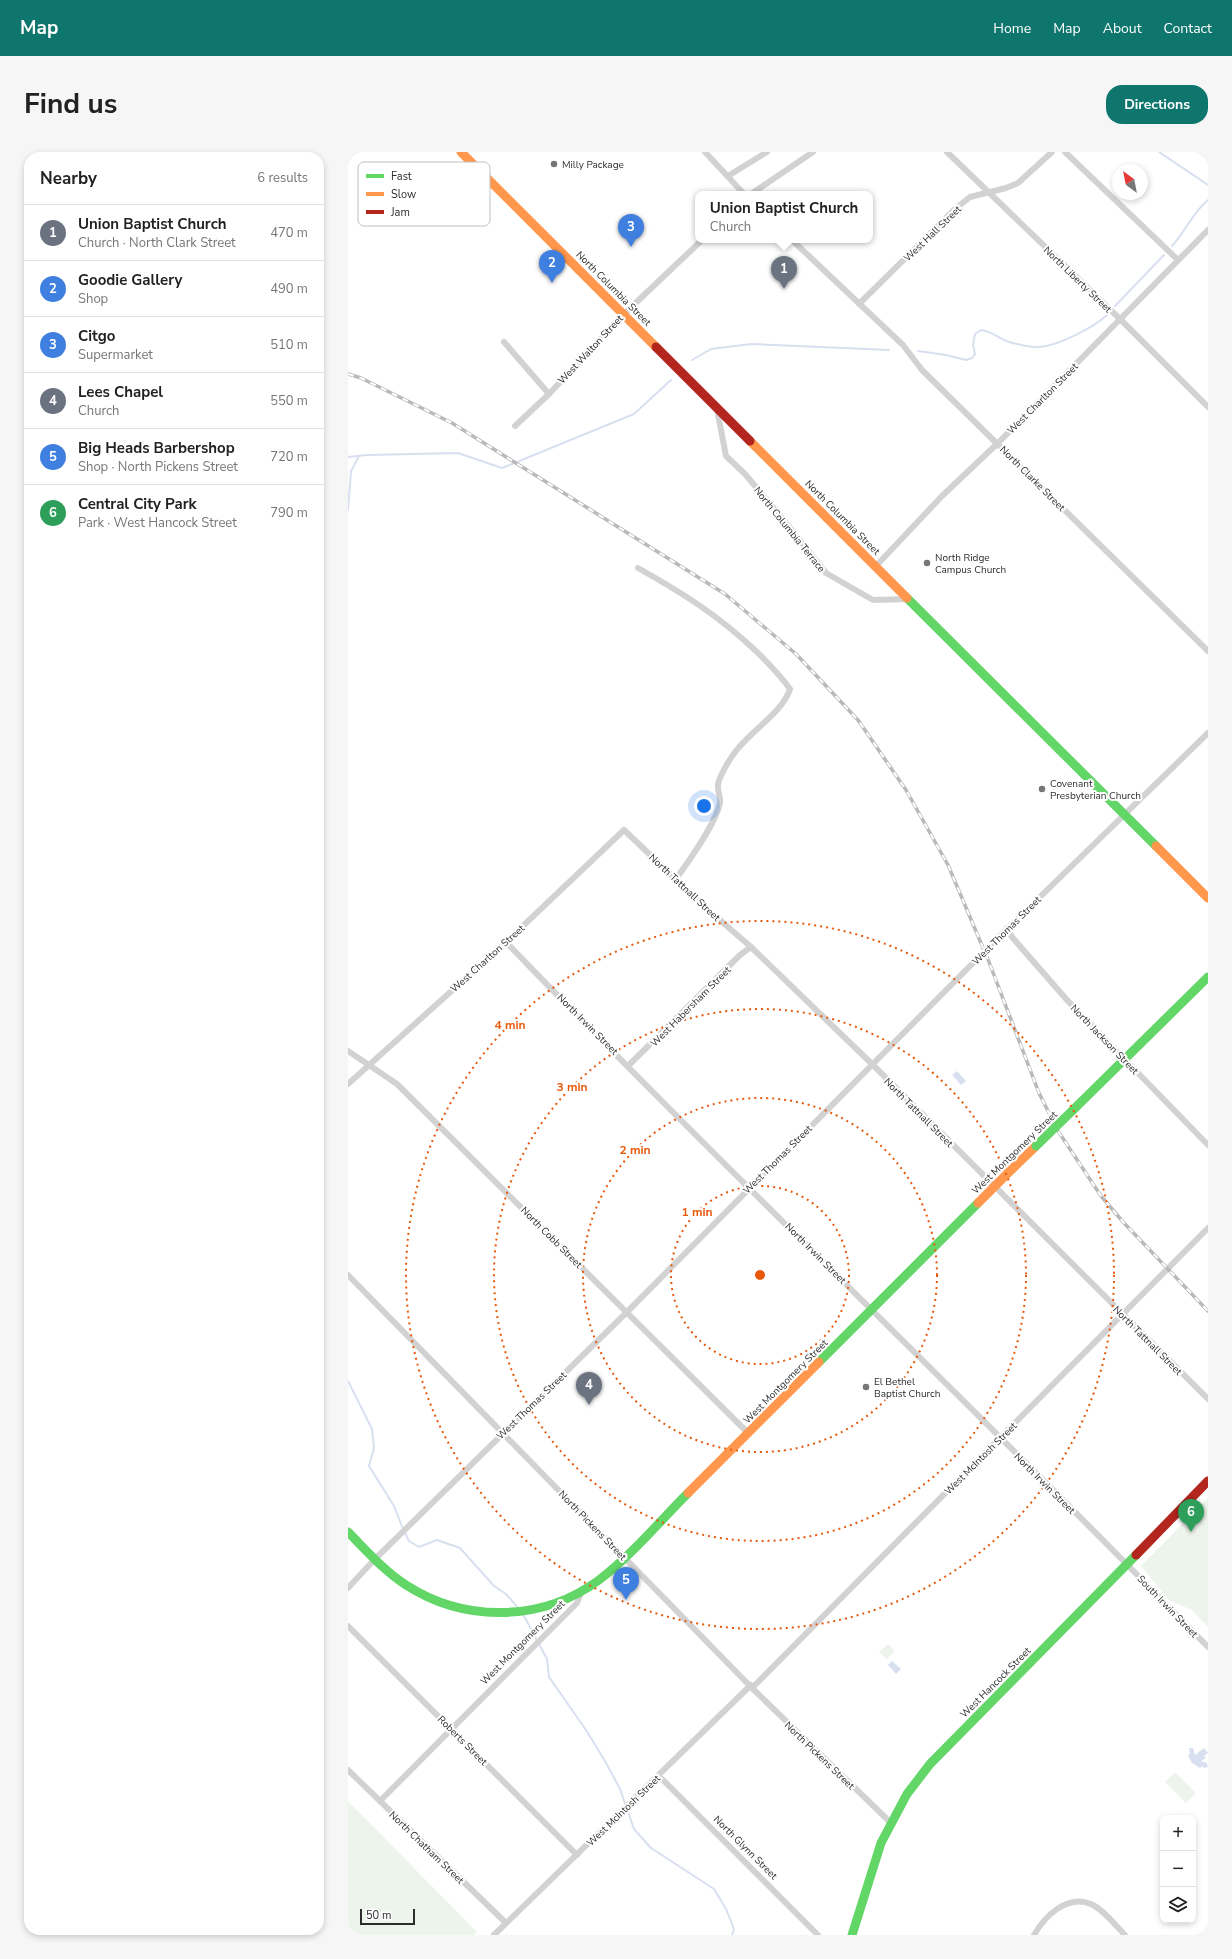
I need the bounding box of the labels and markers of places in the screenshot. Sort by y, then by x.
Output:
place label: Milly Package [562,158,624,172]
marker: Milly Package [549,159,559,169]
pin: 3 [618,214,644,247]
pin: 2 [539,250,565,283]
pin: 1 [771,256,797,289]
place label: North Ridge Campus Church [935,551,1006,577]
marker: North Ridge Campus Church [922,558,932,568]
place label: Covenant Presbyterian Church [1050,777,1141,803]
marker: Covenant Presbyterian Church [1037,784,1047,794]
centre of rings [753,1268,767,1282]
pin: 4 [576,1372,602,1405]
place label: El Bethel Baptist Church [874,1375,940,1401]
marker: El Bethel Baptist Church [861,1382,871,1392]
pin: 6 [1178,1499,1204,1532]
pin: 5 [613,1567,639,1600]

